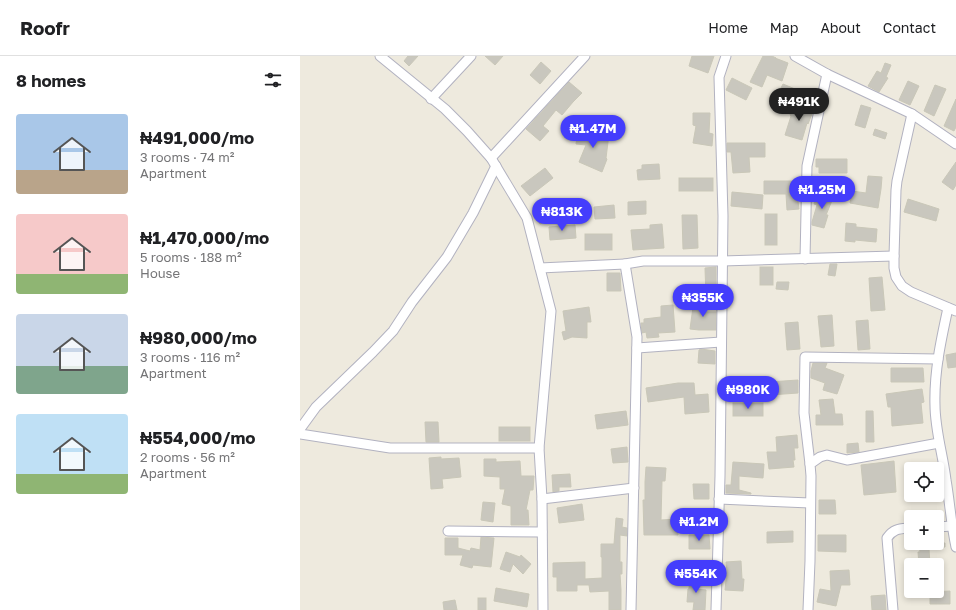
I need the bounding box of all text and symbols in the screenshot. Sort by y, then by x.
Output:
text: Roofr [20,16,70,39]
text: Home [708,19,748,36]
text: Map [770,19,798,36]
text: About [820,19,861,36]
text: Contact [883,19,936,36]
icon: filters [262,69,284,91]
text: 8 homes [16,70,86,91]
pin: ₦491K [771,88,827,122]
text: ₦491K [778,93,820,109]
pin: ₦1.47M [560,115,626,149]
text: ₦1.47M [569,120,617,136]
text: ₦491,000/mo [140,127,254,148]
icon: home [48,130,96,178]
text: 3 rooms · 74 m² [140,149,234,165]
text: Apartment [140,165,207,181]
pin: ₦1.25M [789,176,855,210]
text: ₦1.25M [798,181,846,197]
pin: ₦813K [534,198,590,232]
text: ₦813K [541,203,583,219]
text: ₦1,470,000/mo [140,227,269,248]
icon: home [48,230,96,278]
text: 5 rooms · 188 m² [140,249,242,265]
text: House [140,265,180,281]
pin: ₦355K [675,284,731,318]
text: ₦355K [682,289,724,305]
text: ₦980,000/mo [140,327,257,348]
icon: home [48,330,96,378]
text: 3 rooms · 116 m² [140,349,240,365]
text: Apartment [140,365,207,381]
pin: ₦980K [720,376,776,410]
text: ₦980K [726,381,770,397]
text: ₦554,000/mo [140,427,255,448]
icon: home [48,430,96,478]
text: 2 rooms · 56 m² [140,449,235,465]
map controls [904,462,944,598]
button: locate [904,462,944,502]
text: Apartment [140,465,207,481]
pin: ₦1.2M [671,508,727,542]
button: + [904,510,944,550]
text: ₦1.2M [679,513,719,529]
button: − [904,558,944,598]
pin: ₦554K [668,560,724,594]
text: ₦554K [675,565,717,581]

